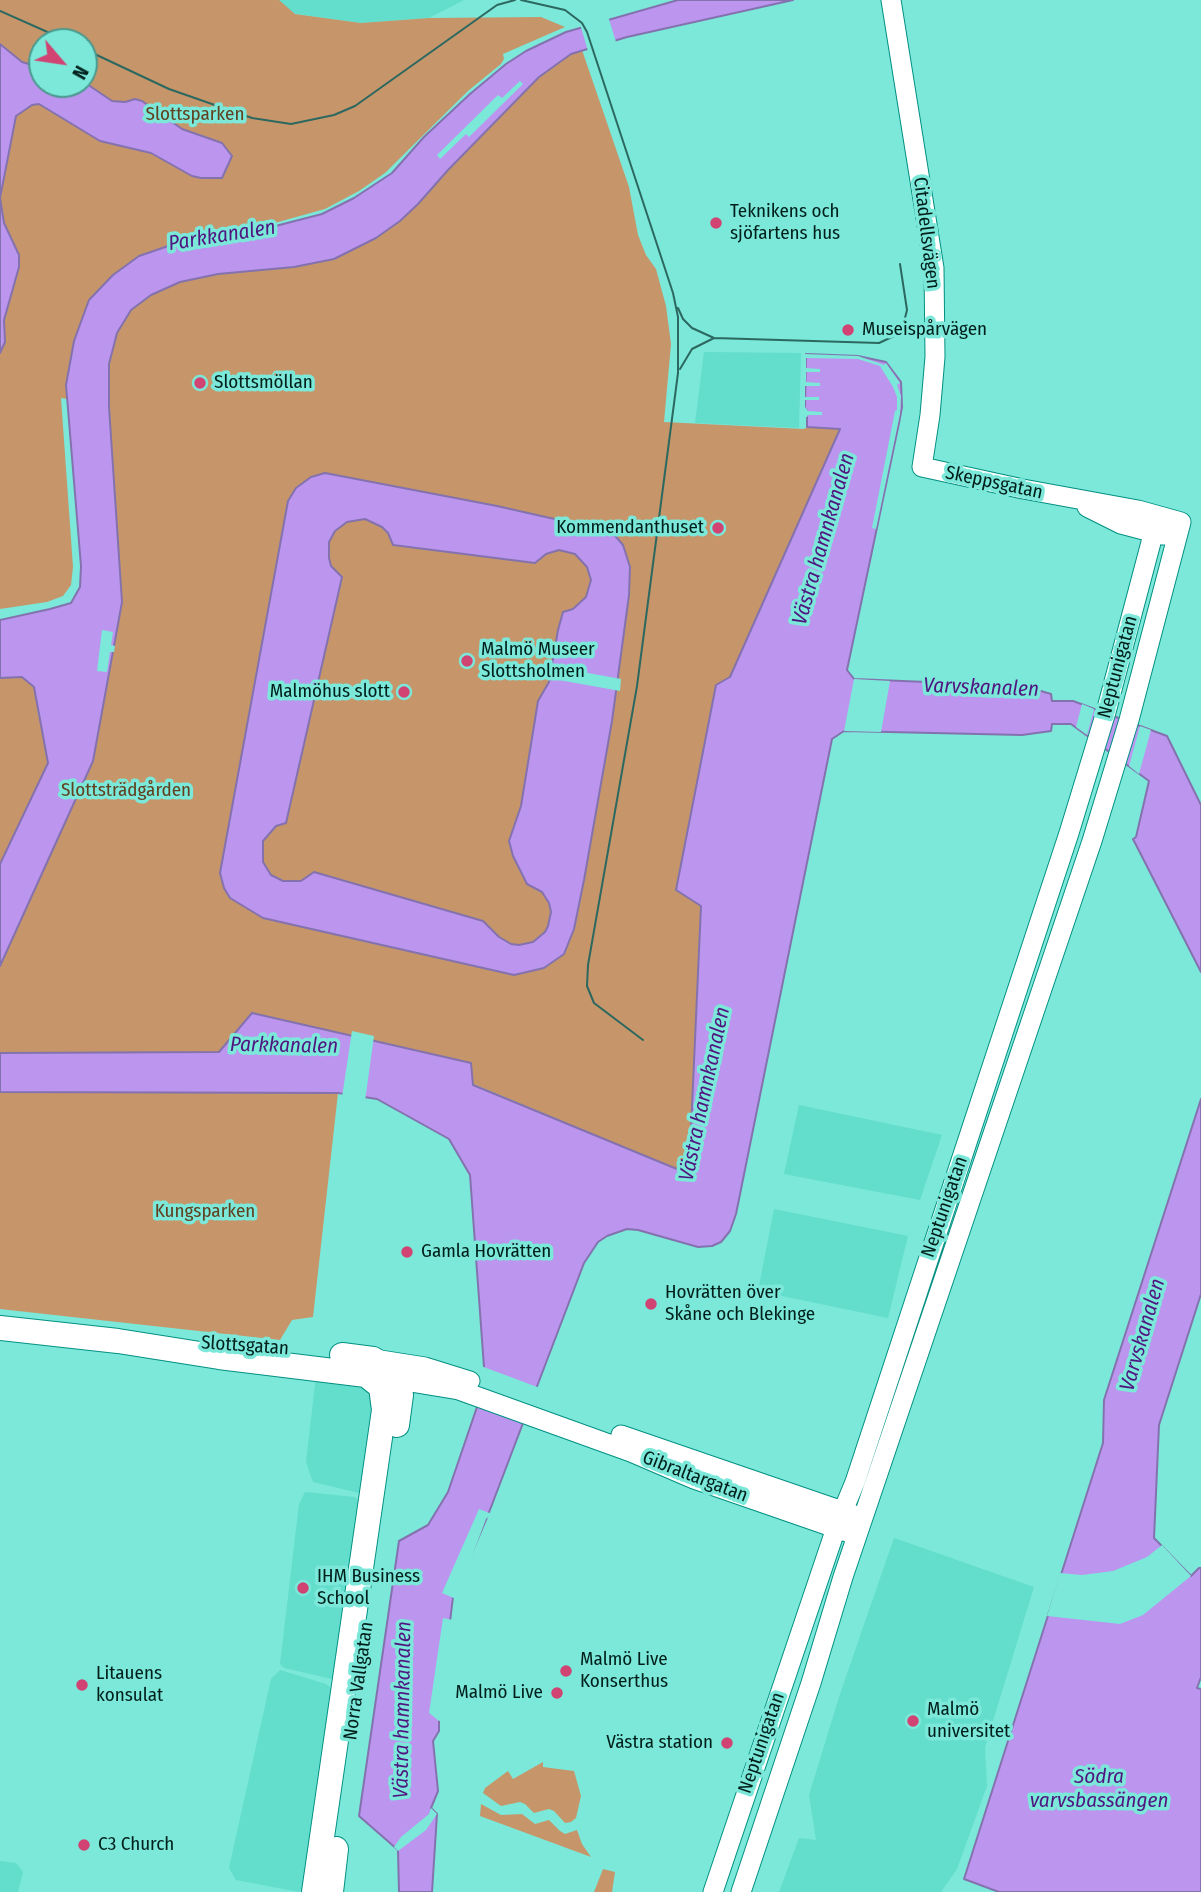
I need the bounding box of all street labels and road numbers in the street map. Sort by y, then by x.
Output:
street label: Citadellsvägen [908,176,944,290]
street label: Skeppsgatan [943,462,1045,504]
street label: Neptunigatan [1093,613,1143,721]
street label: Neptunigatan [917,1154,973,1260]
street label: Slottsgatan [200,1332,290,1360]
street label: Gibraltargatan [639,1446,751,1508]
street label: Norra Vallgatan [339,1620,379,1742]
street label: Neptunigatan [734,1690,790,1796]

